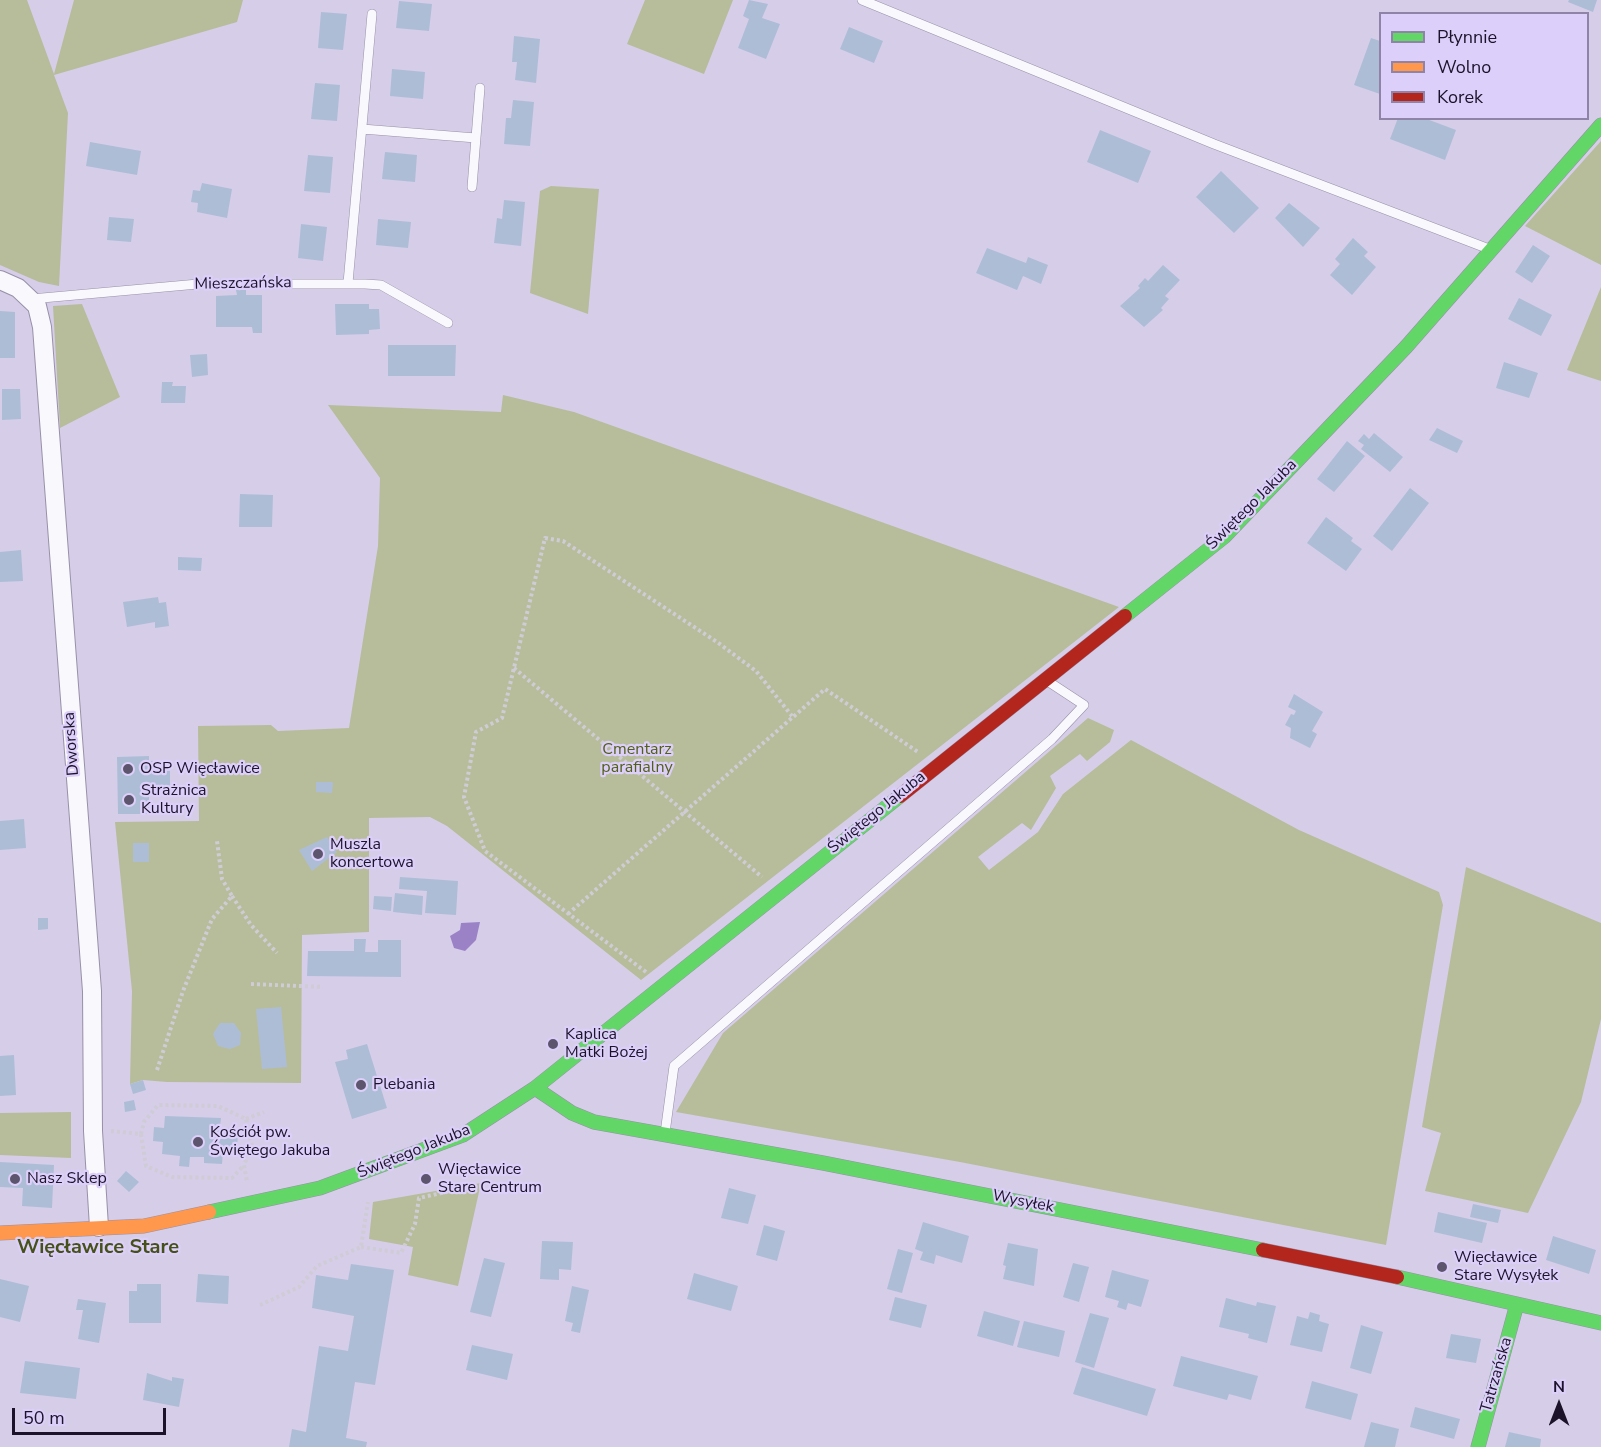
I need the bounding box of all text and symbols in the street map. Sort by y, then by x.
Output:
legend [1379,12,1589,120]
text: Płynnie [1437,25,1497,49]
text: Wolno [1437,55,1491,79]
text: Korek [1437,85,1483,109]
street label: Mieszczańska [194,274,292,294]
street label: Świętego Jakuba [1203,456,1301,554]
street label: Dworska [60,711,84,777]
park label: Cmentarz parafialny [601,740,673,778]
place label: OSP Więcławice [140,759,260,779]
marker: OSP Więcławice [121,762,135,776]
street label: Świętego Jakuba [824,768,930,858]
place label: Strażnica Kultury [141,781,207,819]
marker: Strażnica Kultury [122,793,136,807]
place label: Muszla koncertowa [330,835,414,873]
marker: Muszla koncertowa [311,847,325,861]
place label: Kaplica Matki Bożej [565,1025,648,1063]
marker: Kaplica Matki Bożej [546,1037,560,1051]
place label: Plebania [373,1075,435,1095]
marker: Plebania [354,1078,368,1092]
street label: Świętego Jakuba [355,1121,473,1183]
place label: Kościół pw. Świętego Jakuba [210,1123,330,1161]
marker: Kościół pw. Świętego Jakuba [191,1135,205,1149]
place label: Więcławice Stare Centrum [438,1160,542,1198]
place label: Nasz Sklep [27,1169,107,1189]
marker: Nasz Sklep [8,1172,22,1186]
marker: Więcławice Stare Centrum [419,1172,433,1186]
street label: Wysyłek [991,1187,1055,1217]
district label: Więcławice Stare [17,1236,179,1260]
place label: Więcławice Stare Wysyłek [1454,1248,1558,1286]
marker: Więcławice Stare Wysyłek [1435,1260,1449,1274]
street label: Tatrzańska [1477,1335,1517,1415]
north arrow [1529,1375,1589,1435]
text: N [1553,1376,1565,1398]
scale bar [15,1396,170,1434]
text: 50 m [23,1406,65,1430]

